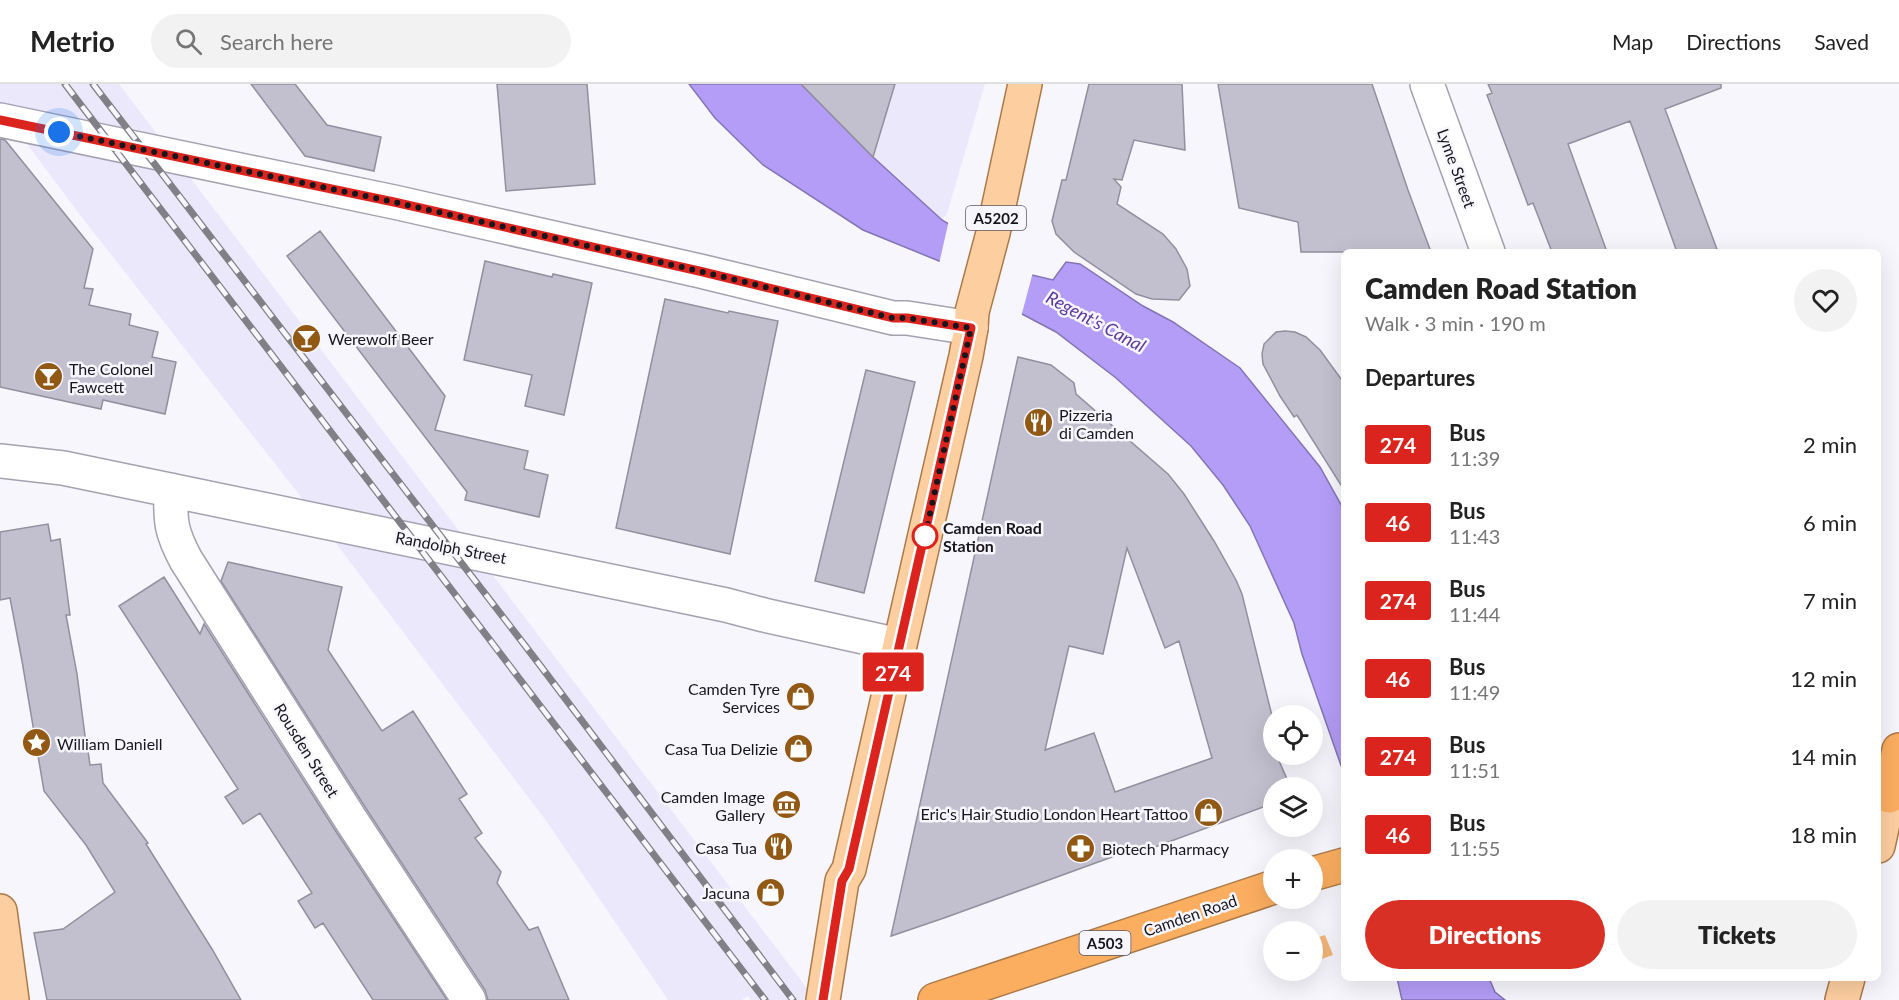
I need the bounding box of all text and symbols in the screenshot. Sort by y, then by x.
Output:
search box [151,14,571,68]
text: Metrio [30,24,115,58]
icon: search [172,25,205,58]
text: Search here [220,28,333,55]
text: Map [1612,29,1653,54]
text: Directions [1686,29,1781,54]
text: Saved [1814,29,1869,54]
your location [44,117,74,147]
street label: Lyme Street [1434,126,1480,210]
road number: A5202 [966,206,1026,230]
button: heart [1794,269,1857,332]
text: Camden Road Station [1365,271,1637,305]
water label: Regent's Canal [1043,286,1149,356]
text: Walk · 3 min · 190 m [1365,311,1546,335]
bar icon: Werewolf Beer [291,322,323,354]
place label: Werewolf Beer [328,329,434,348]
place label: The Colonel Fawcett [69,359,153,396]
bar icon: The Colonel Fawcett [32,361,64,393]
text: Departures [1365,364,1475,391]
place label: Pizzeria di Camden [1059,405,1134,442]
restaurant icon: Pizzeria di Camden [1022,407,1054,439]
text: Bus [1449,419,1485,446]
text: 2 min [1803,431,1857,458]
text: 274 [1380,432,1416,457]
text: 11:39 [1449,446,1500,470]
text: Bus [1449,497,1485,524]
text: 6 min [1803,509,1857,536]
text: 46 [1386,510,1410,535]
place label: Camden Road Station [943,518,1042,555]
marker: Camden Road Station [912,523,938,549]
text: 11:43 [1449,524,1500,548]
street label: Randolph Street [394,527,508,567]
text: Bus [1449,575,1485,602]
text: 7 min [1803,587,1857,614]
text: 274 [1380,588,1416,613]
text: 11:44 [1449,602,1500,626]
line badge: 274 [858,652,928,692]
text: Bus [1449,653,1485,680]
text: 274 [875,660,911,685]
text: 12 min [1790,665,1857,692]
text: 46 [1386,666,1410,691]
place label: Camden Tyre Services [688,679,780,716]
text: 11:49 [1449,680,1500,704]
shop icon: Camden Tyre Services [785,681,817,713]
street label: Rousden Street [271,700,344,801]
map controls [1263,705,1323,981]
button: locate [1263,705,1323,765]
place icon: William Daniell [20,727,52,759]
text: Bus [1449,731,1485,758]
shop icon: Casa Tua Delizie [783,732,815,764]
place label: William Daniell [57,734,163,753]
place label: Casa Tua Delizie [664,739,778,758]
text: 14 min [1790,743,1857,770]
text: 274 [1380,744,1416,769]
text: 11:51 [1449,758,1500,782]
button: layers [1263,777,1323,837]
place label: Camden Image Gallery [661,787,766,824]
museum icon: Camden Image Gallery [770,789,802,821]
shop icon: Eric's Hair Studio London Heart Tattoo [1193,797,1225,829]
place label: Eric's Hair Studio London Heart Tattoo [920,804,1188,823]
text: Bus [1449,809,1485,836]
text: 18 min [1790,821,1857,848]
text: 46 [1386,822,1410,847]
restaurant icon: Casa Tua [762,831,794,863]
pharmacy icon: Biotech Pharmacy [1065,832,1097,864]
text: 11:55 [1449,836,1500,860]
place label: Casa Tua [695,838,757,857]
place label: Biotech Pharmacy [1102,839,1230,858]
button: + [1263,849,1323,909]
shop icon: Jacuna [755,876,787,908]
place label: Jacuna [702,883,750,902]
street label: Camden Road [1141,890,1239,940]
button: Directions [1365,900,1605,969]
button: Tickets [1617,900,1857,969]
button: − [1263,921,1323,981]
road number: A503 [1080,931,1130,955]

